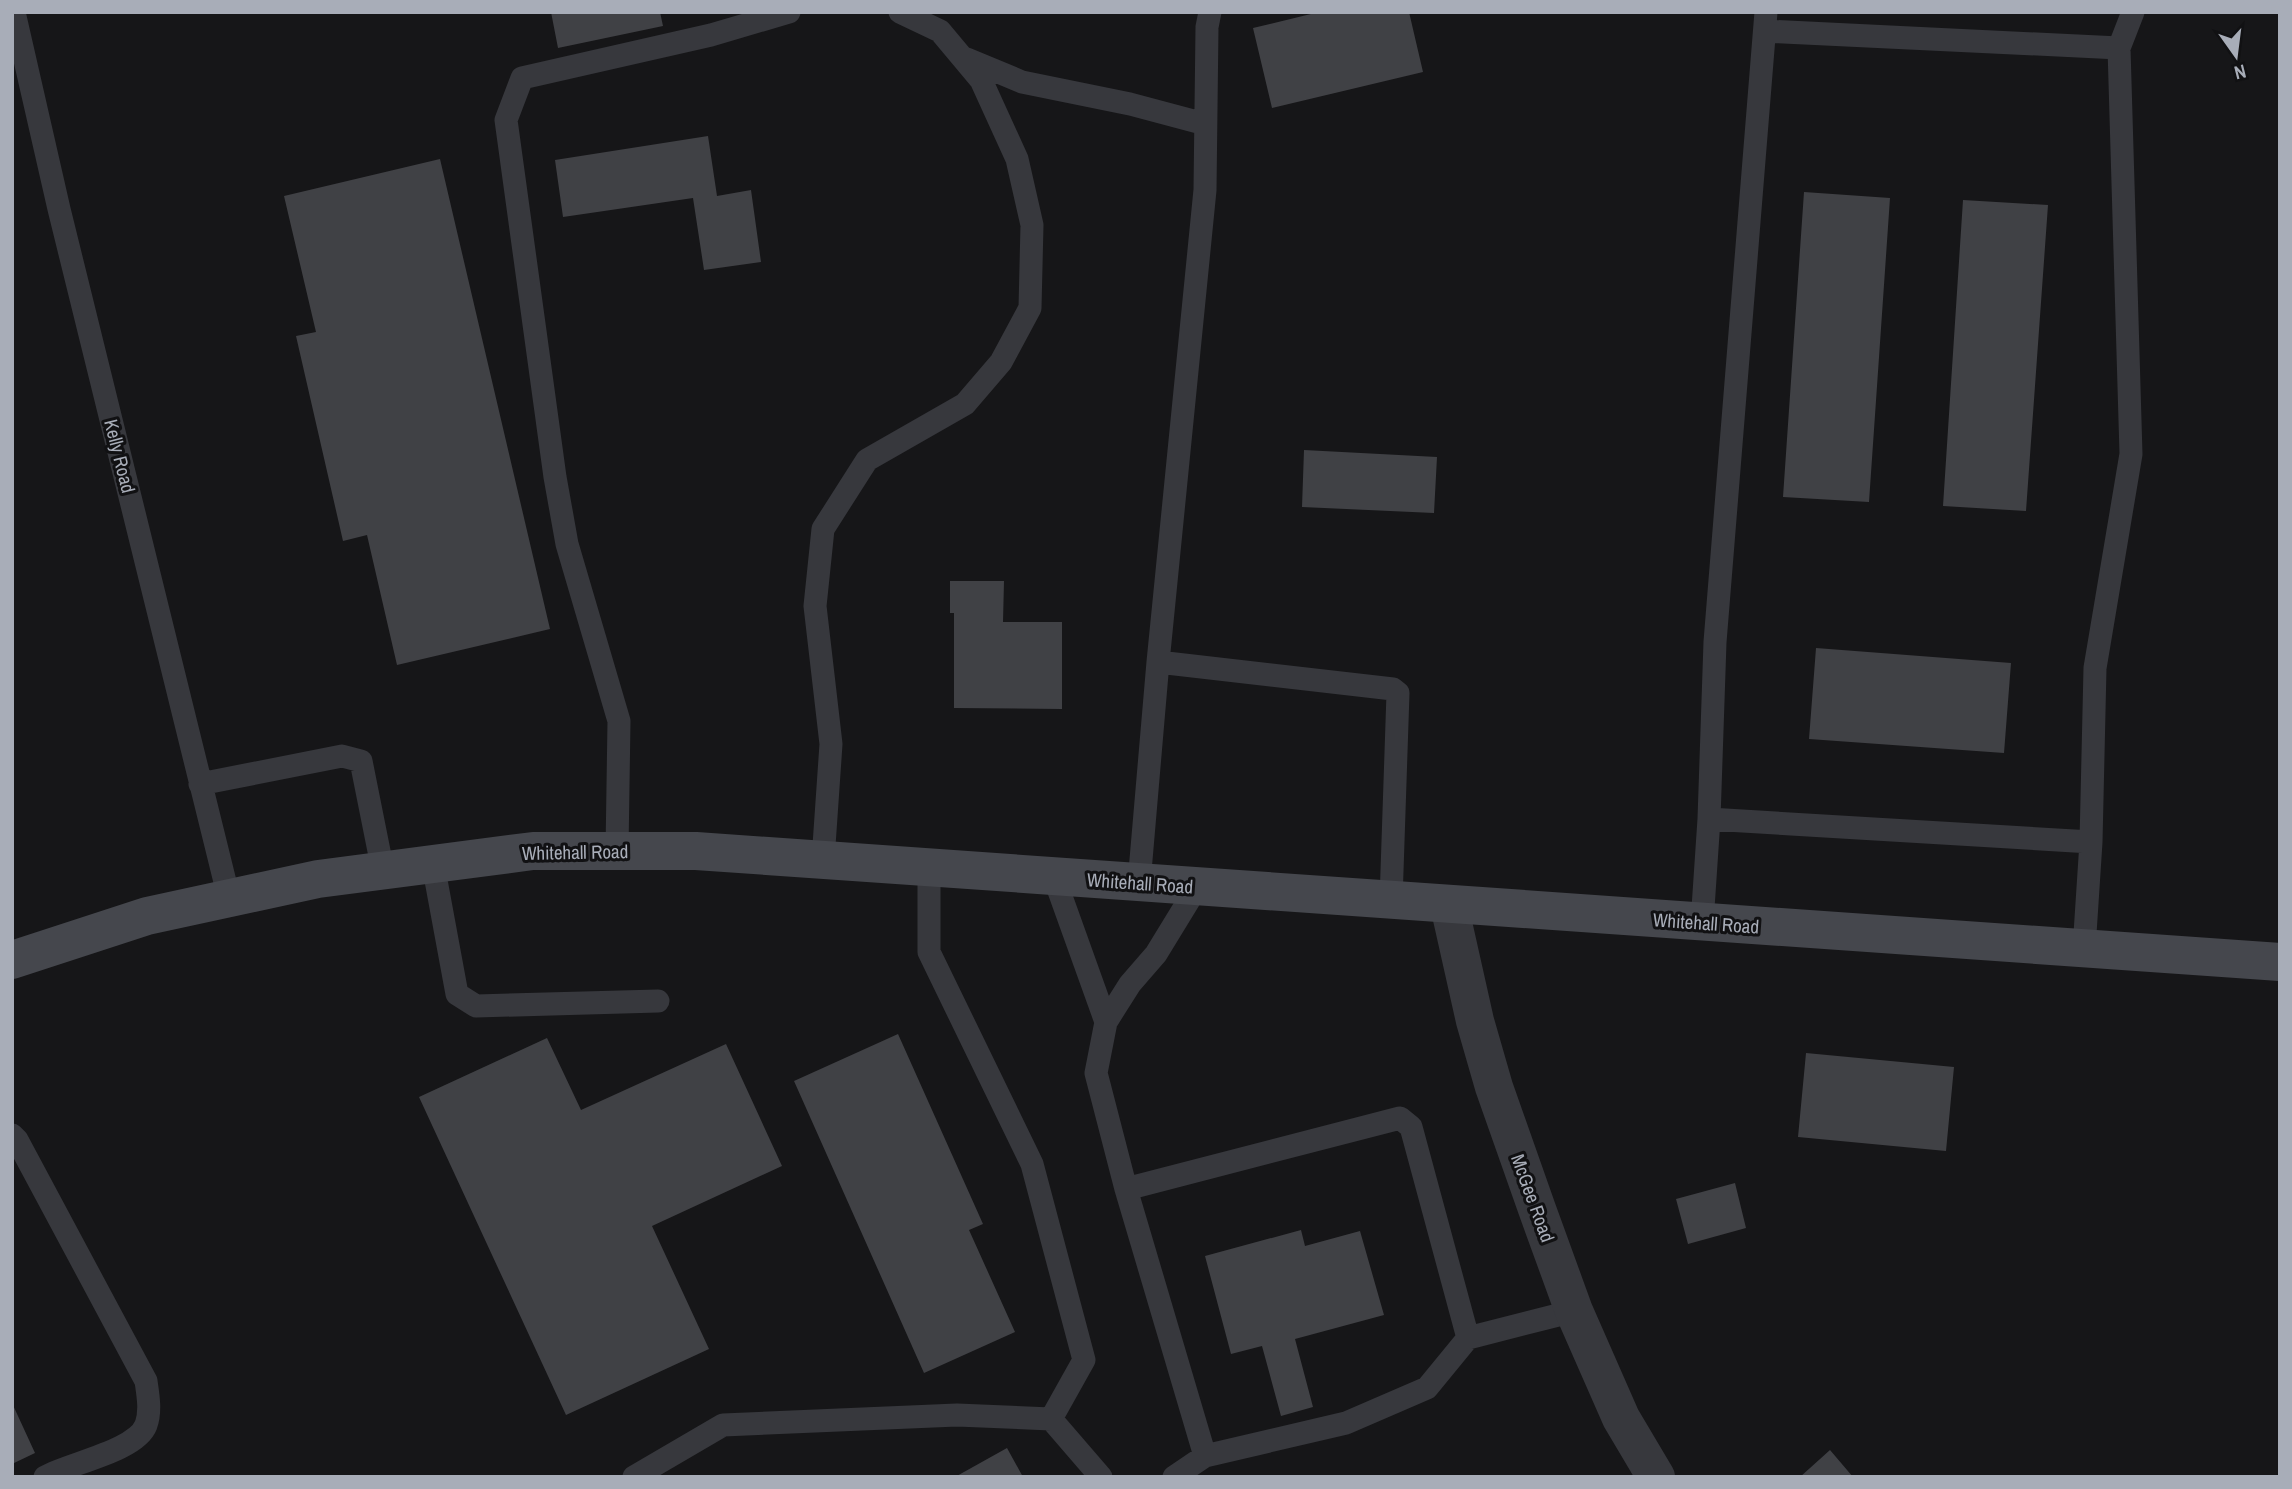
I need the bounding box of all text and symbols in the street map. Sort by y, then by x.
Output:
north arrow [2201,21,2271,91]
text: N [2232,59,2249,86]
street label: Kelly Road [98,416,142,496]
street label: Whitehall Road [522,838,628,866]
street label: Whitehall Road [1086,866,1194,900]
street label: Whitehall Road [1652,906,1760,940]
street label: McGee Road [1505,1150,1561,1246]

